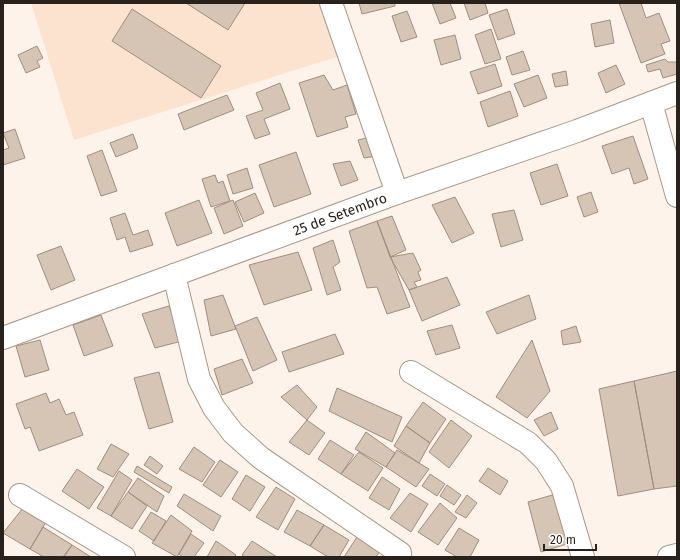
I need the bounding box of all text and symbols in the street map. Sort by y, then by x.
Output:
street label: 25 de Setembro [291,189,389,239]
scale bar [544,526,596,552]
text: 20 m [550,533,576,547]

